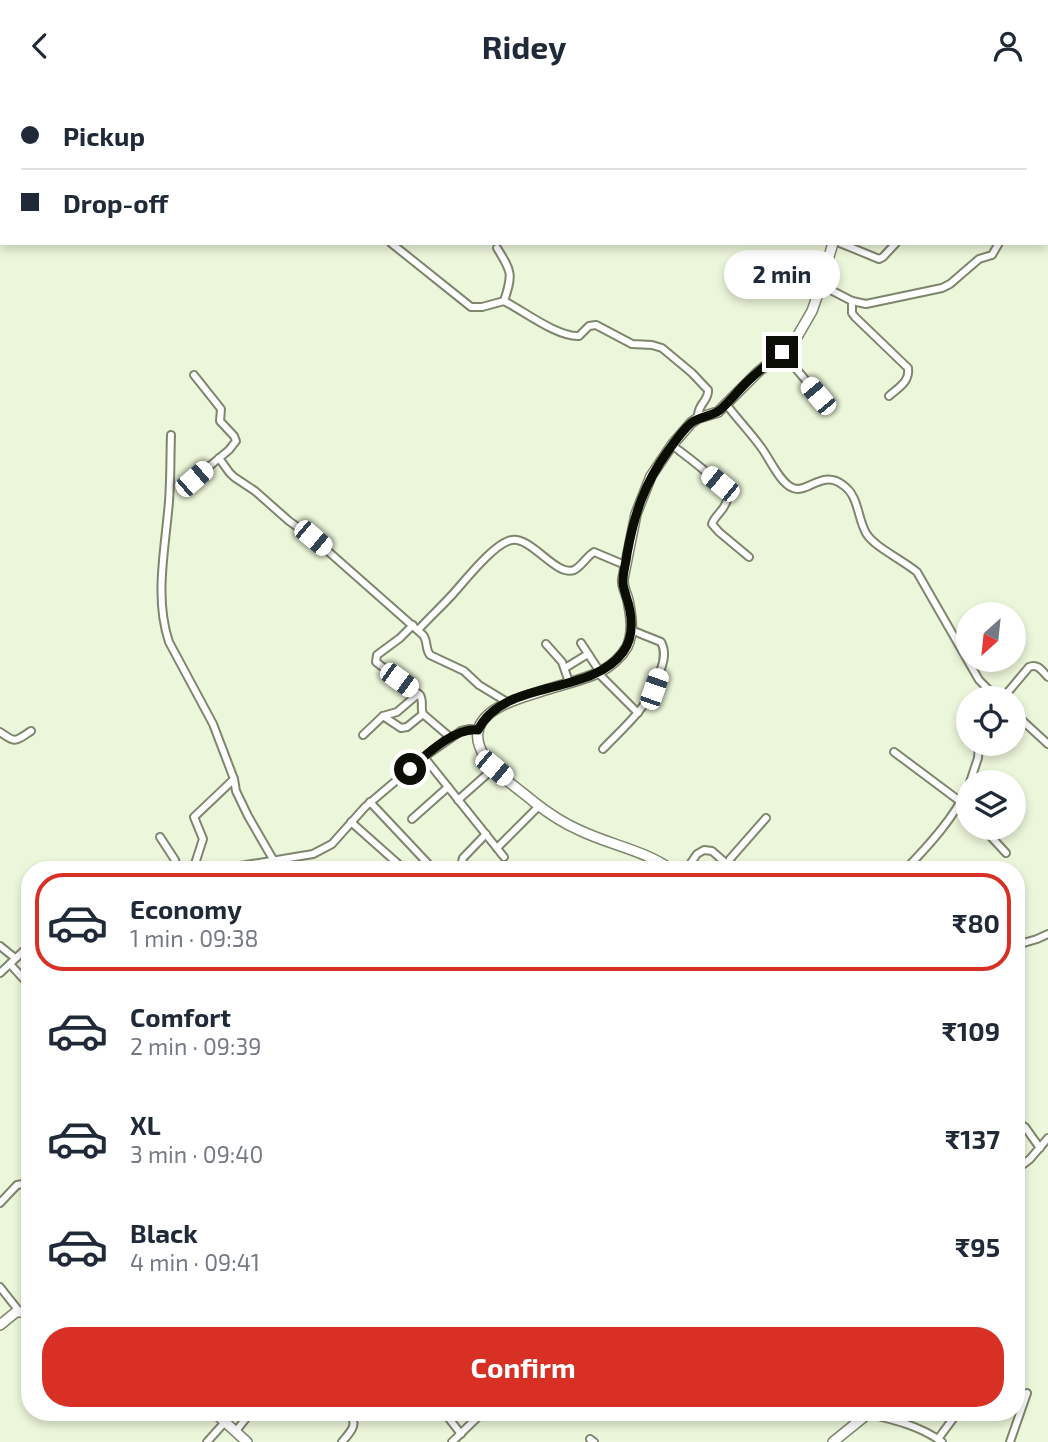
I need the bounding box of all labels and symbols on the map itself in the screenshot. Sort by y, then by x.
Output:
callout: 2 min [724,251,840,299]
route end [766,336,798,368]
car [797,373,840,419]
car [172,457,217,501]
car [698,463,743,505]
car [291,516,336,560]
north arrow [956,602,1026,672]
car [376,659,423,701]
car [638,666,671,712]
car [472,746,517,790]
route start [394,753,426,785]

